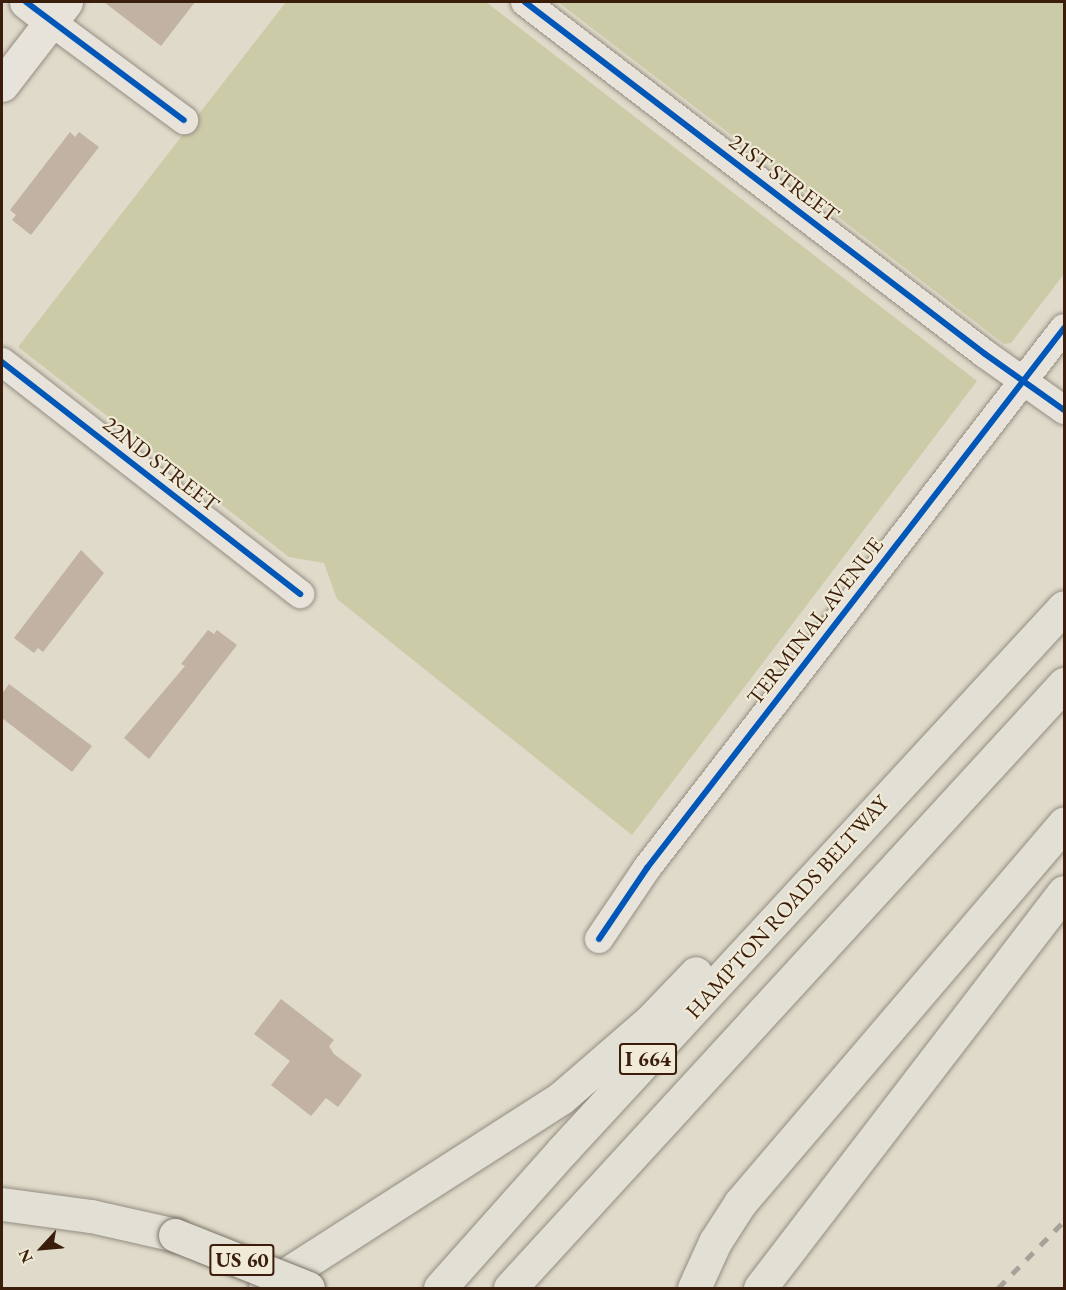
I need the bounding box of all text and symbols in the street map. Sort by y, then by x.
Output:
street label: 21ST STREET [724,128,844,228]
street label: 22ND STREET [98,411,224,517]
street label: TERMINAL AVENUE [741,532,889,710]
street label: HAMPTON ROADS BELTWAY [680,790,894,1024]
road number: I 664 [618,1041,678,1077]
north arrow [12,1218,72,1278]
road number: US 60 [209,1242,275,1278]
text: N [13,1246,38,1267]

